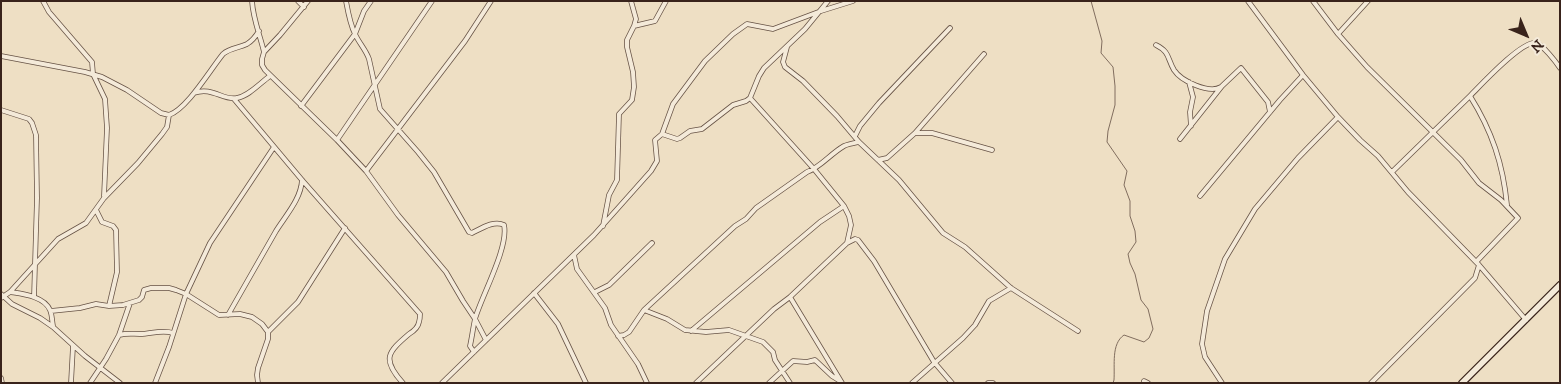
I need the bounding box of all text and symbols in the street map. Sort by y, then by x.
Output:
north arrow [1501,10,1551,60]
text: N [1526,35,1547,56]

